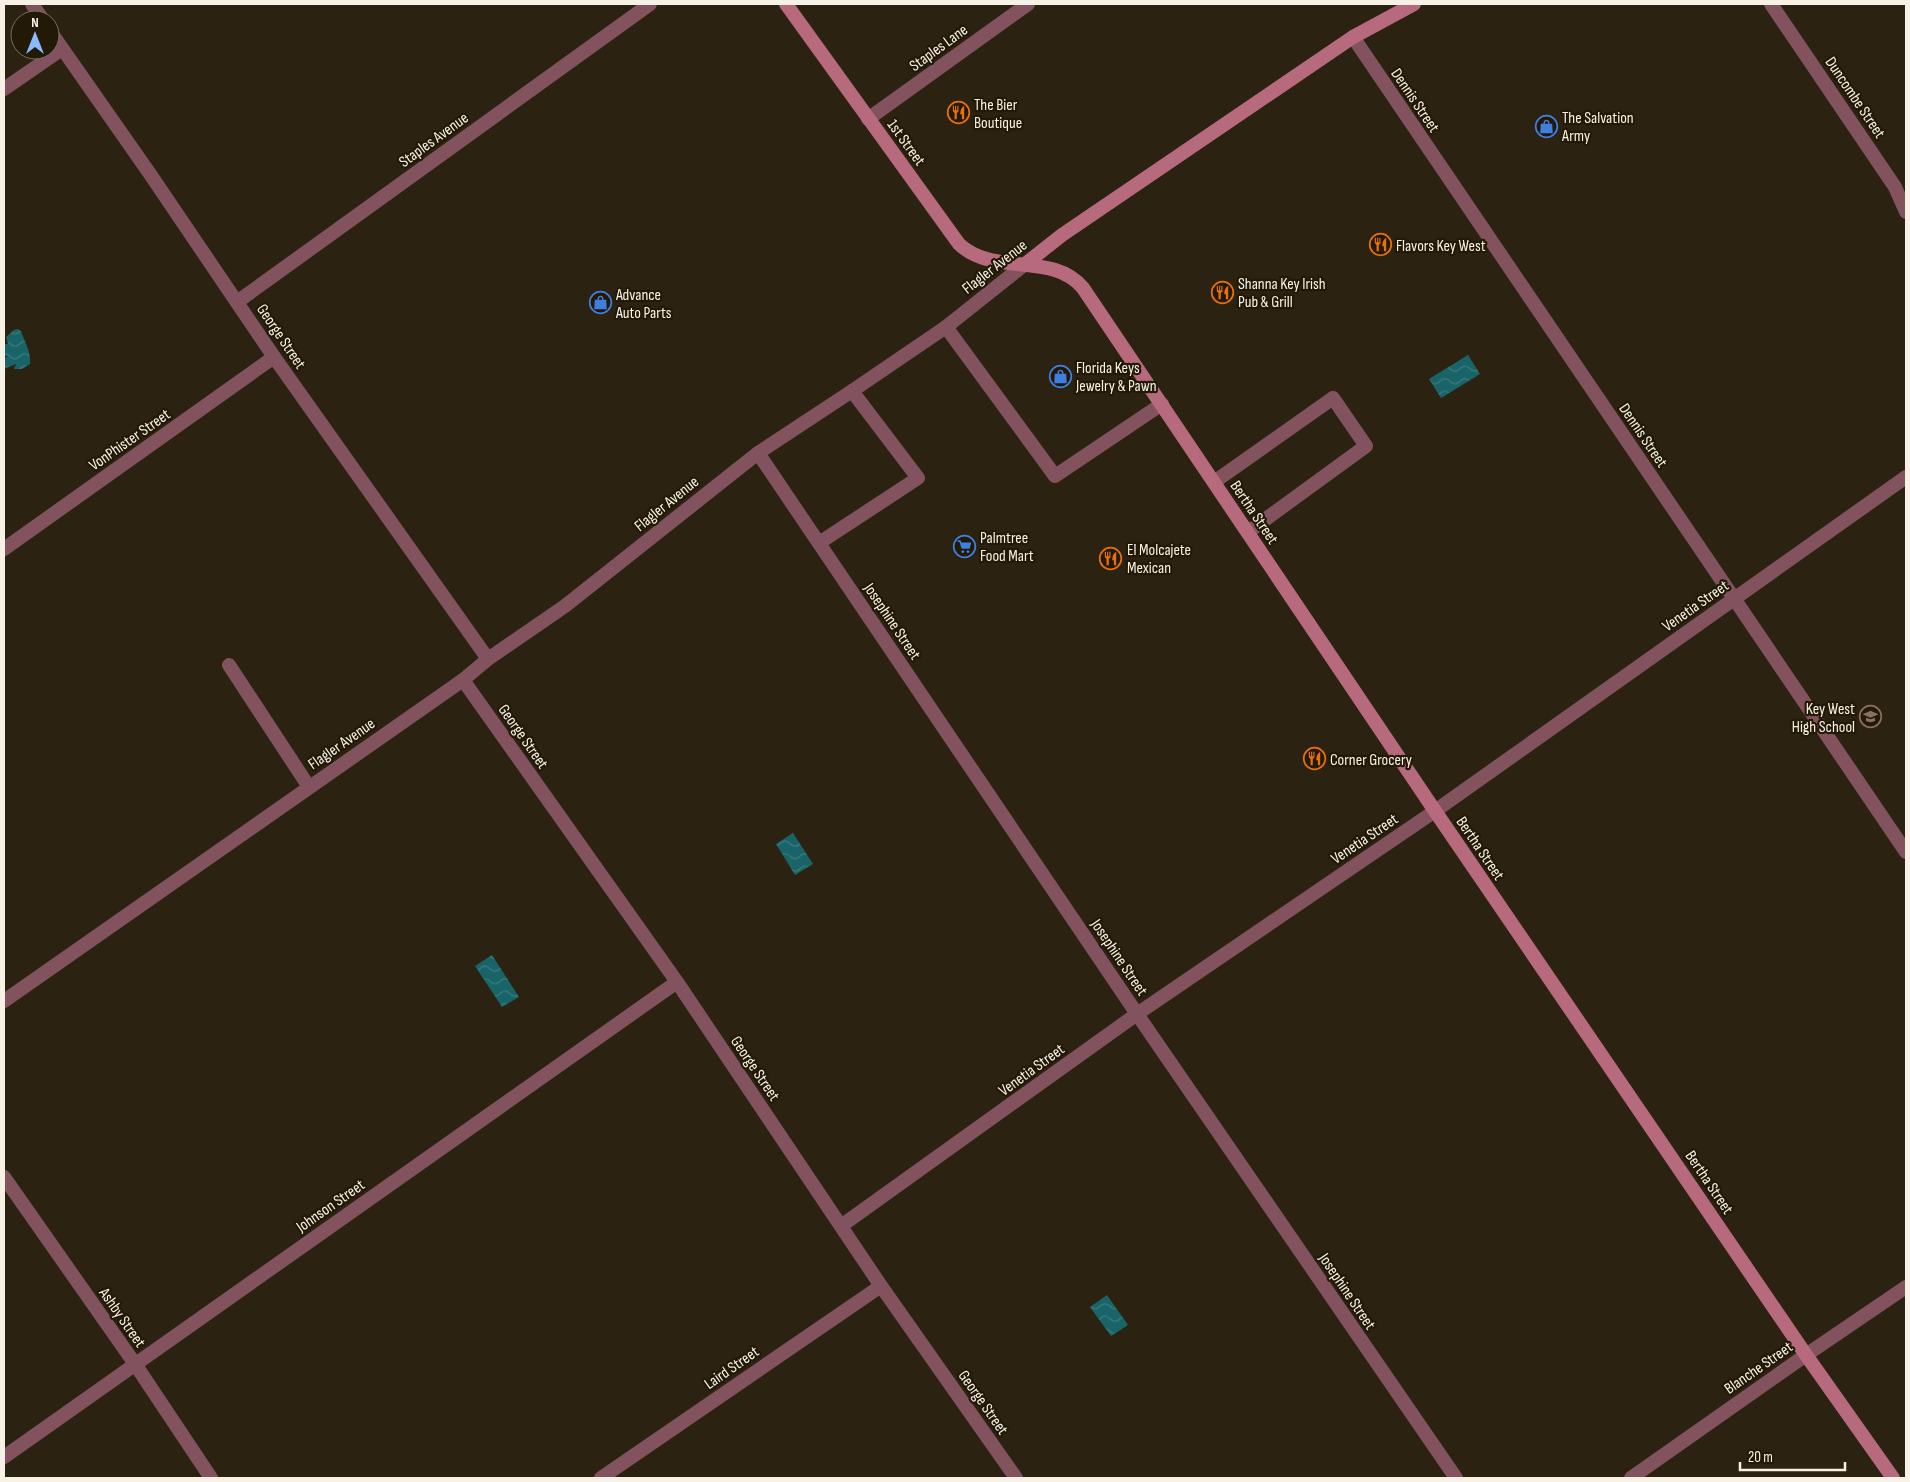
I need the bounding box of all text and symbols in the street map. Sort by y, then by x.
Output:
north arrow [10,10,60,60]
text: N [31,14,39,31]
street label: Staples Lane [906,21,972,76]
street label: Duncombe Street [1821,54,1889,142]
street label: Dennis Street [1386,65,1443,137]
place label: The Bier Boutique [974,96,1022,133]
restaurant icon: The Bier Boutique [946,101,970,125]
street label: Staples Avenue [395,109,472,172]
place label: The Salvation Army [1561,109,1634,146]
shop icon: The Salvation Army [1534,114,1558,138]
street label: 1st Street [883,116,929,170]
restaurant icon: Flavors Key West [1368,233,1392,257]
street label: Flagler Avenue [959,236,1031,298]
place label: Flavors Key West [1396,237,1486,256]
place label: Shanna Key Irish Pub & Grill [1238,275,1326,312]
restaurant icon: Shanna Key Irish Pub & Grill [1210,280,1234,304]
place label: Advance Auto Parts [615,286,672,323]
shop icon: Advance Auto Parts [588,291,612,315]
street label: George Street [252,301,309,373]
place label: Florida Keys Jewelry & Pawn [1075,359,1157,396]
shop icon: Florida Keys Jewelry & Pawn [1048,364,1072,388]
street label: Dennis Street [1614,400,1671,472]
street label: VonPhister Street [86,405,174,475]
street label: Flagler Avenue [631,472,703,536]
street label: Bertha Street [1226,477,1282,548]
place label: Palmtree Food Mart [980,529,1034,566]
supermarket icon: Palmtree Food Mart [952,534,976,558]
place label: El Molcajete Mexican [1127,541,1191,578]
restaurant icon: El Molcajete Mexican [1099,546,1123,570]
street label: Venetia Street [1659,576,1733,636]
street label: Josephine Street [859,579,924,664]
place label: Key West High School [1792,700,1855,737]
street label: George Street [494,701,552,773]
school or university icon: Key West High School [1859,705,1883,729]
street label: Flagler Avenue [305,714,379,774]
restaurant icon: Corner Grocery [1302,747,1326,771]
place label: Corner Grocery [1330,751,1412,770]
street label: Venetia Street [1328,810,1402,869]
street label: Bertha Street [1452,813,1508,884]
street label: Josephine Street [1086,915,1151,1000]
street label: George Street [726,1033,783,1105]
street label: Venetia Street [995,1040,1069,1100]
street label: Bertha Street [1681,1147,1737,1218]
street label: Johnson Street [292,1176,369,1237]
street label: Josephine Street [1314,1249,1379,1334]
street label: Ashby Street [94,1284,149,1351]
street label: Blanche Street [1721,1338,1797,1399]
street label: Laird Street [701,1342,763,1394]
street label: George Street [954,1367,1012,1439]
scale bar [1740,1440,1845,1472]
text: 20 m [1748,1448,1773,1467]

